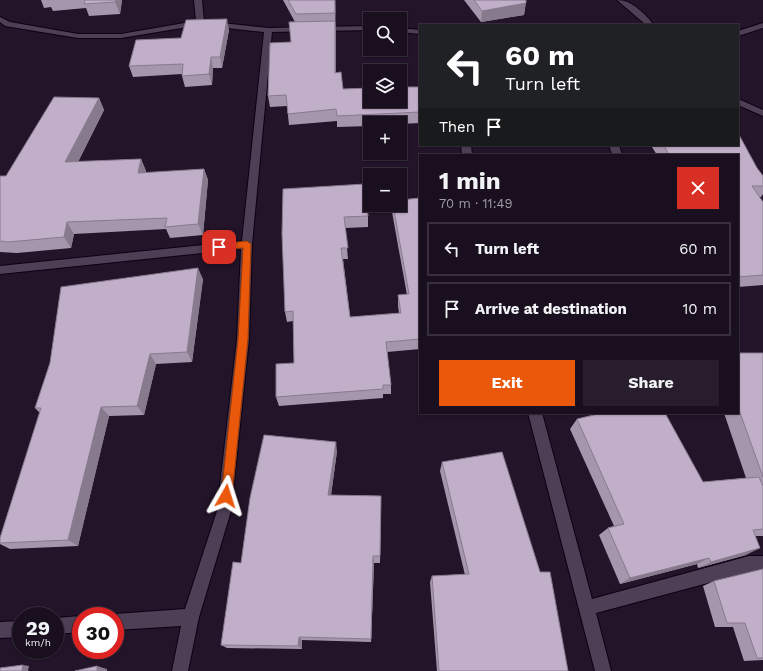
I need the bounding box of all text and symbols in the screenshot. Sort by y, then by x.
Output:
map controls [363,12,407,212]
button: search [363,12,407,56]
text: 60 m [505,39,575,72]
icon: left [439,40,491,92]
button: layers [363,64,407,108]
text: Turn left [505,73,580,94]
button: + [363,116,407,160]
icon: arrive [483,116,505,138]
text: Then [439,118,475,136]
text: 1 min [439,167,501,195]
button: close [677,167,719,209]
button: − [363,168,407,212]
text: 70 m · 11:49 [439,196,512,211]
pin [202,230,236,264]
icon: arrive [208,236,230,258]
icon: left [441,238,463,260]
text: Turn left [475,240,539,258]
text: 60 m [679,240,717,258]
icon: arrive [441,298,463,320]
text: Arrive at destination [475,300,627,318]
text: 10 m [682,300,717,318]
button: Exit [439,360,575,406]
button: Share [583,360,719,406]
position arrow [205,475,247,517]
speed limit sign: 30 [72,607,124,659]
text: 29 [26,616,50,640]
text: km/h [25,637,51,648]

